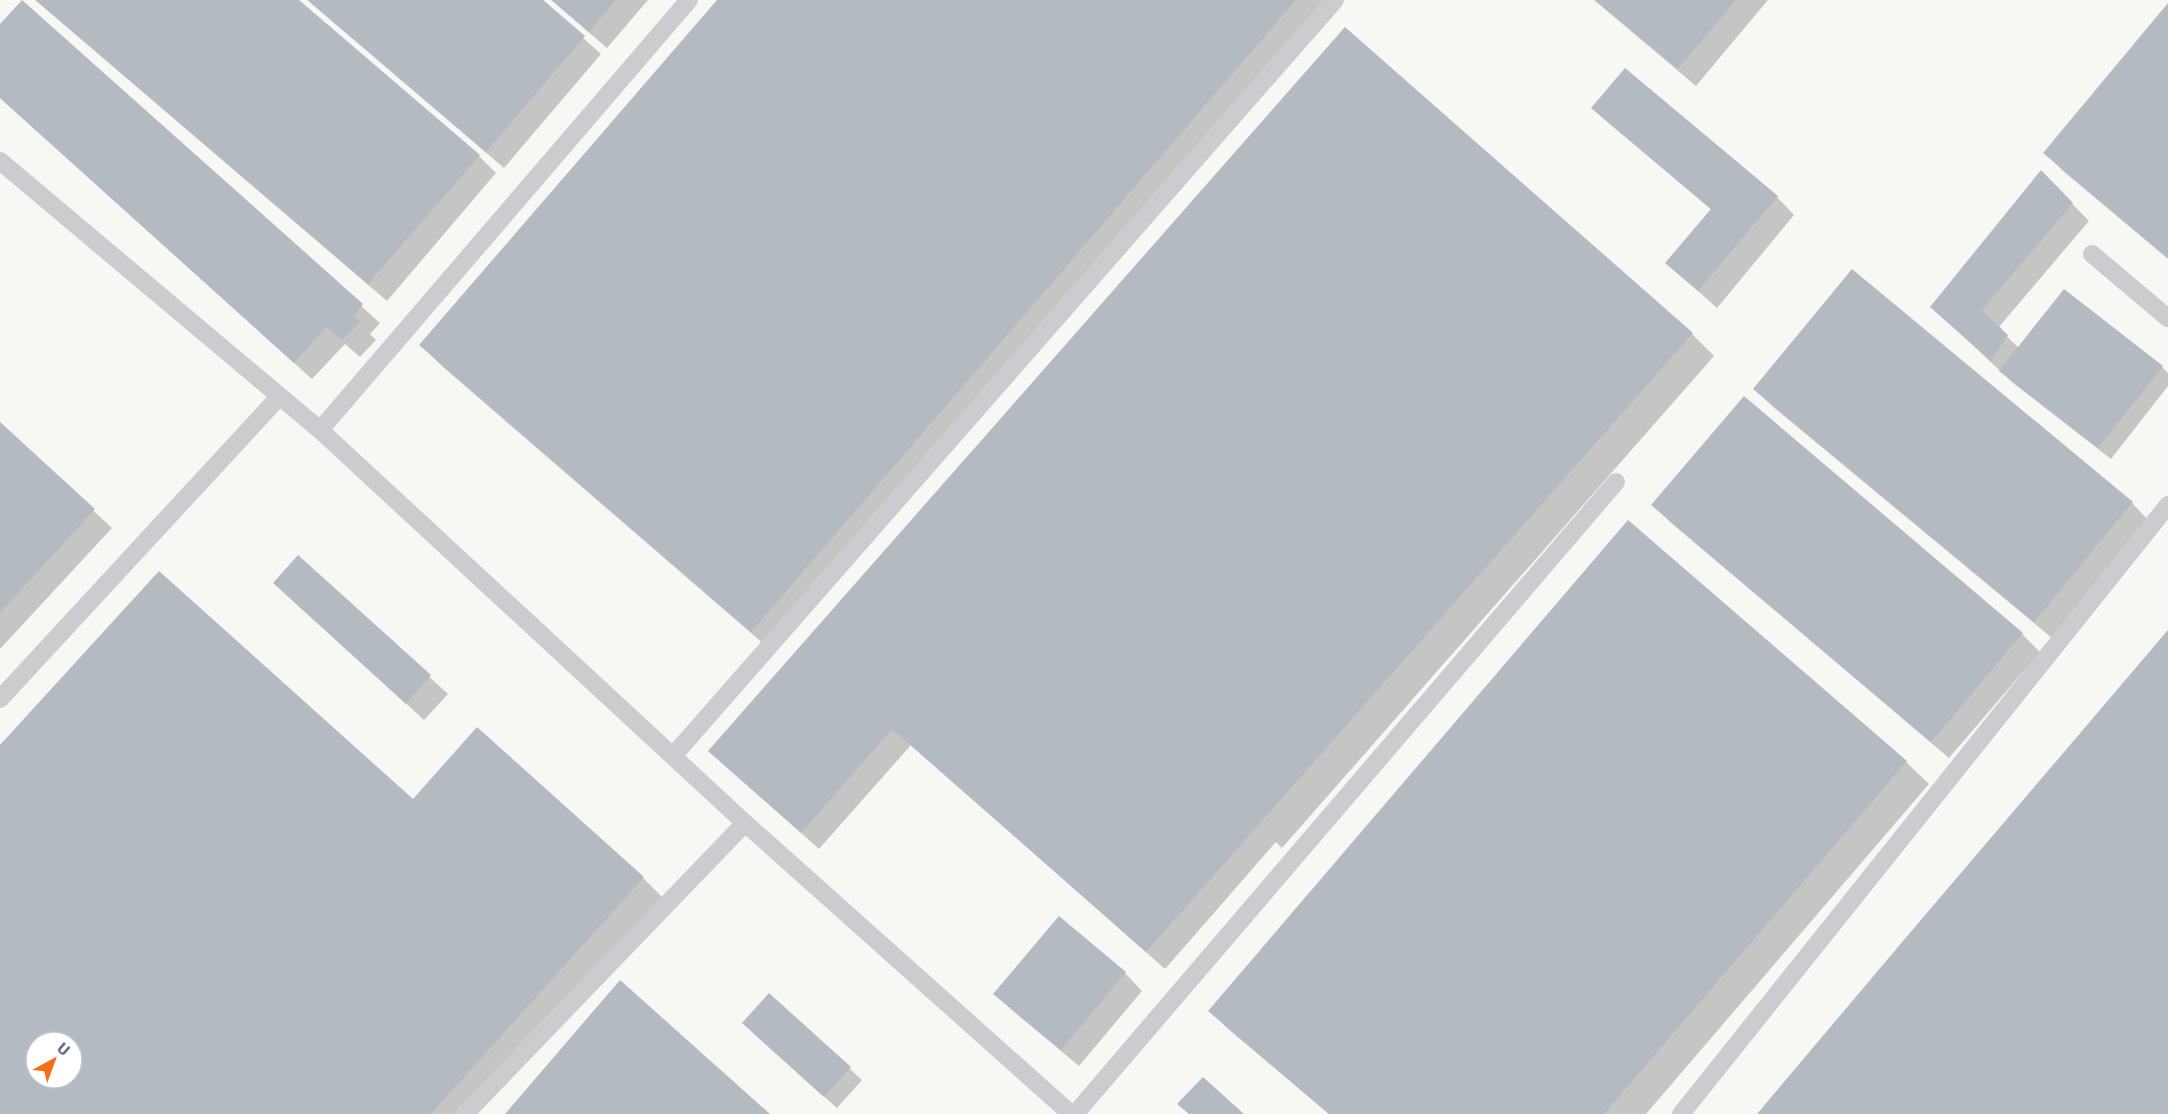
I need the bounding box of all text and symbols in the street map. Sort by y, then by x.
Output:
north arrow [24,1030,84,1090]
text: U [53,1038,74,1060]

